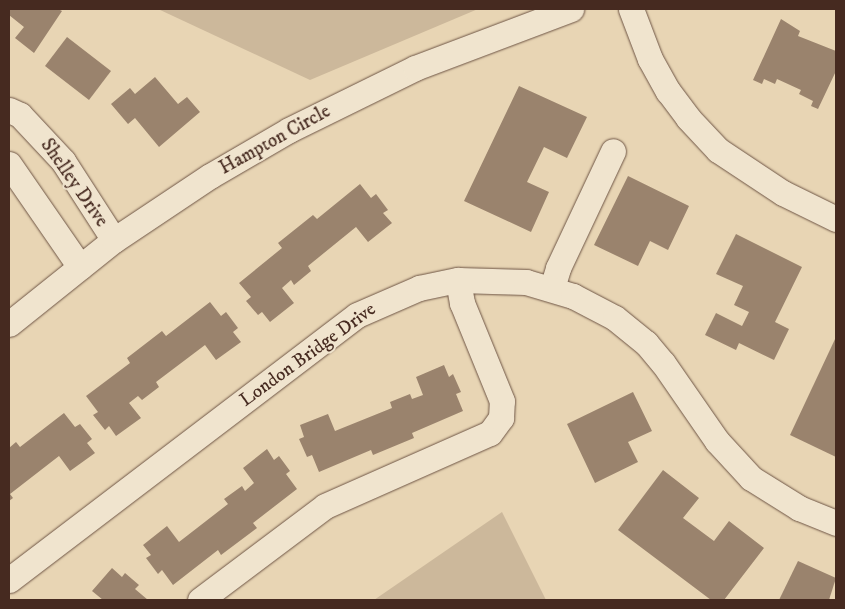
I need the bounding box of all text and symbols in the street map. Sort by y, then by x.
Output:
street label: Hampton Circle [216,100,334,180]
street label: Shelley Drive [35,135,113,231]
street label: London Bridge Drive [236,298,380,412]

